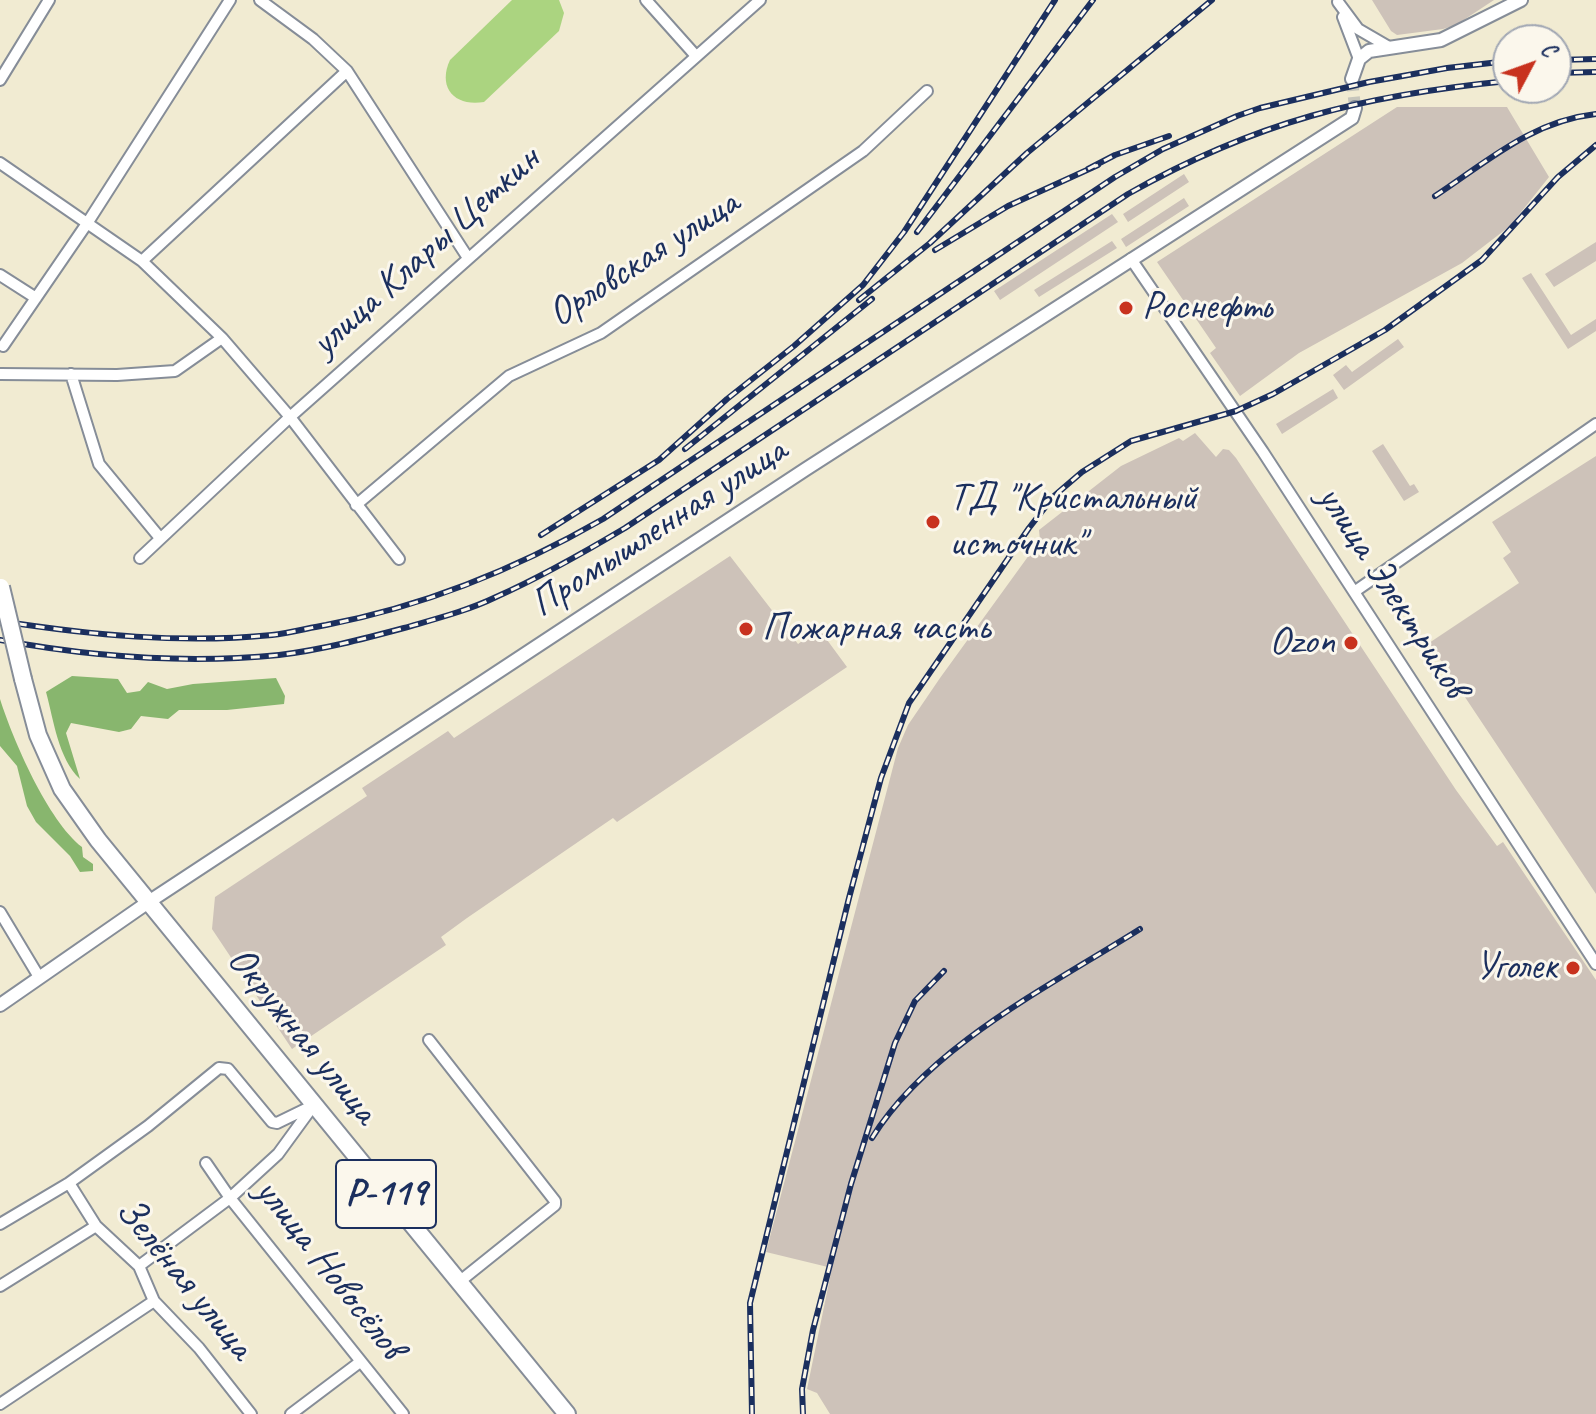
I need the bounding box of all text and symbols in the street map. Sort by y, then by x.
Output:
north arrow [1492,24,1572,104]
text: С [1534,36,1563,63]
street label: улица Клары Цеткин [301,136,551,368]
street label: Орловская улица [540,180,748,338]
place label: Роснефть [1142,284,1271,332]
marker: Роснефть [1117,299,1135,317]
street label: Промышленная улица [522,427,796,629]
place label: ТД "Кристальный источник" [949,475,1197,569]
street label: улица Электриков [1306,477,1478,707]
marker: ТД "Кристальный источник" [924,513,942,531]
place label: Пожарная часть [762,605,990,653]
place label: Ozon [1269,619,1335,667]
marker: Пожарная часть [737,620,755,638]
marker: Ozon [1342,634,1360,652]
street label: Окружная улица [216,938,388,1134]
place label: Уголек [1475,944,1557,992]
marker: Уголек [1564,959,1582,977]
road number: Р-119 [336,1160,436,1228]
street label: улица Новосёлов [244,1169,414,1369]
street label: Зелёная улица [104,1188,264,1370]

